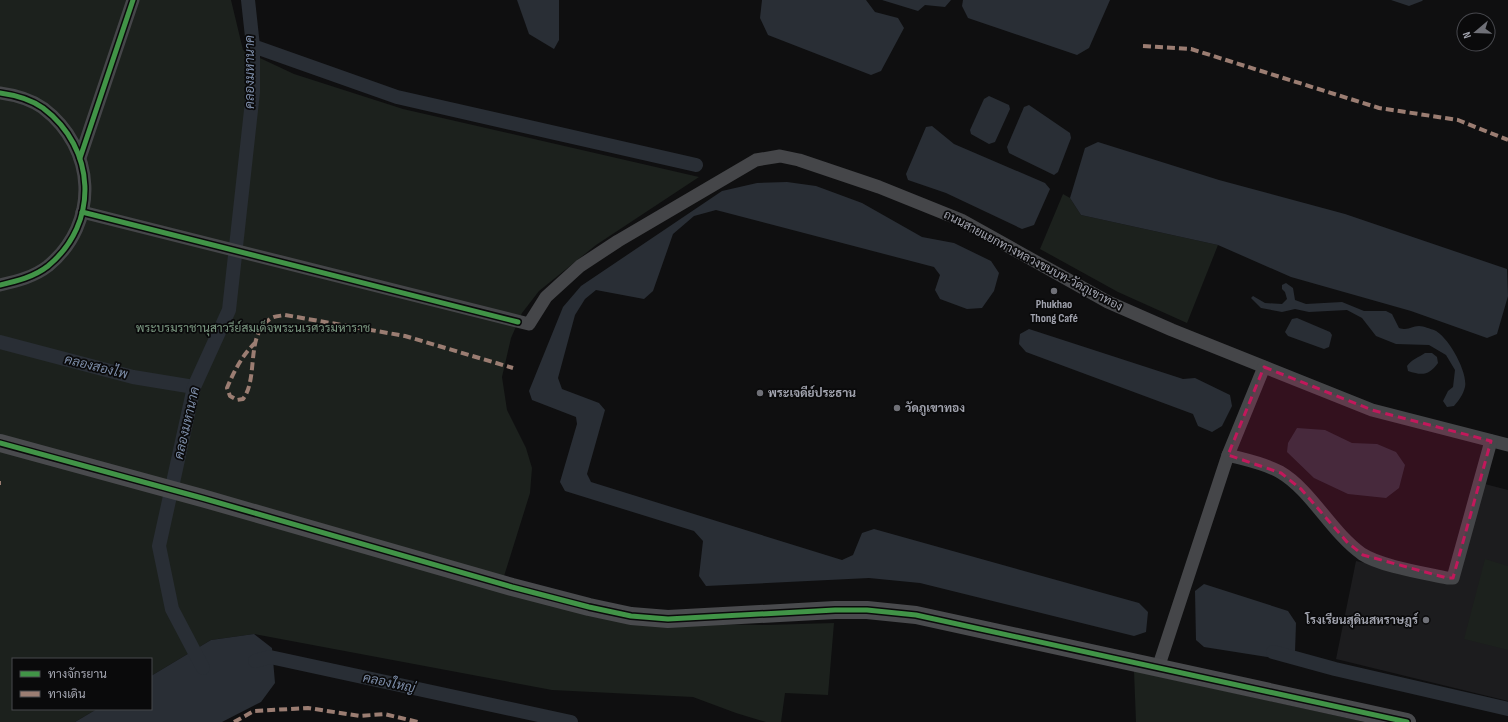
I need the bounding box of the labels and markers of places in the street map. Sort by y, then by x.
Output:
marker: Phukhao Thong Café [1049,286,1059,296]
place label: Phukhao Thong Café [1030,297,1078,326]
place label: พระเจดีย์ประธาน [768,385,856,401]
marker: พระเจดีย์ประธาน [755,388,765,398]
place label: วัดภูเขาทอง [905,401,965,416]
marker: วัดภูเขาทอง [892,403,902,413]
place label: โรงเรียนสุดินสหราษฎร์ [1304,612,1419,628]
marker: โรงเรียนสุดินสหราษฎร์ [1421,615,1431,625]

